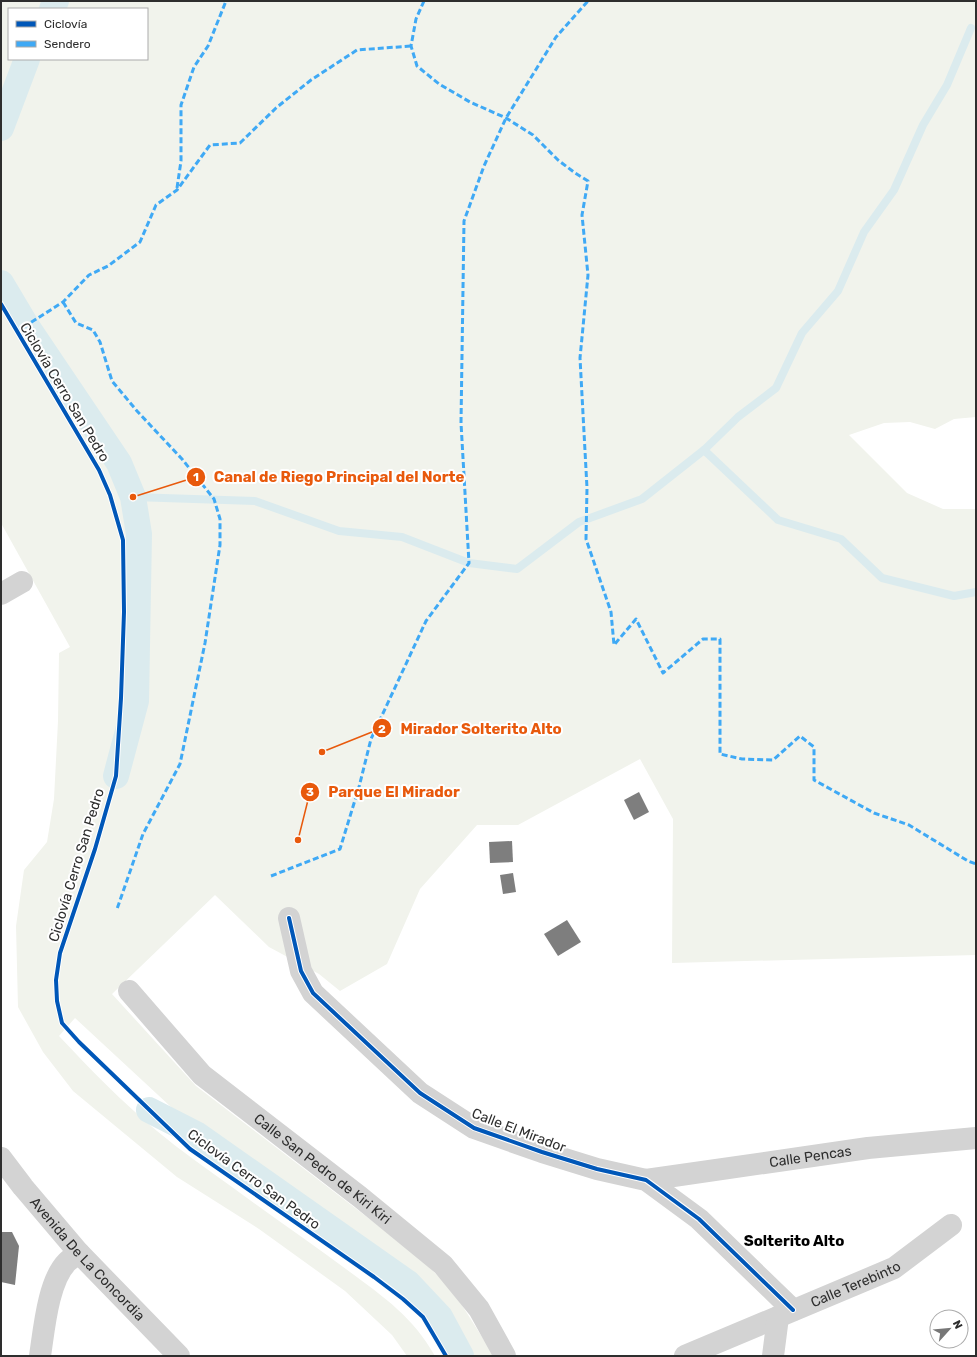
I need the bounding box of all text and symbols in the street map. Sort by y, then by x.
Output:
legend [8,8,148,60]
text: Ciclovía [44,17,87,31]
text: Sendero [44,37,91,51]
street label: Ciclovía Cerro San Pedro [16,319,113,465]
callout: Canal de Riego Principal del Norte [186,463,473,490]
text: Canal de Riego Principal del Norte [214,468,464,486]
text: 1 [193,470,199,484]
callout: Mirador Solterito Alto [372,715,570,742]
text: Mirador Solterito Alto [400,720,562,738]
text: 2 [378,722,386,736]
callout: Parque El Mirador [300,778,467,805]
text: Parque El Mirador [328,783,460,801]
text: 3 [306,785,314,799]
street label: Ciclovía Cerro San Pedro [45,786,108,944]
street label: Calle El Mirador [469,1105,569,1156]
street label: Calle San Pedro de Kiri Kiri [250,1110,394,1228]
street label: Ciclovía Cerro San Pedro [184,1126,323,1233]
street label: Calle Pencas [768,1142,853,1171]
street label: Avenida De La Concordia [26,1194,148,1325]
district label: Solterito Alto [744,1232,844,1250]
street label: Calle Terebinto [808,1258,904,1311]
north arrow [929,1309,969,1349]
text: N [950,1318,965,1331]

